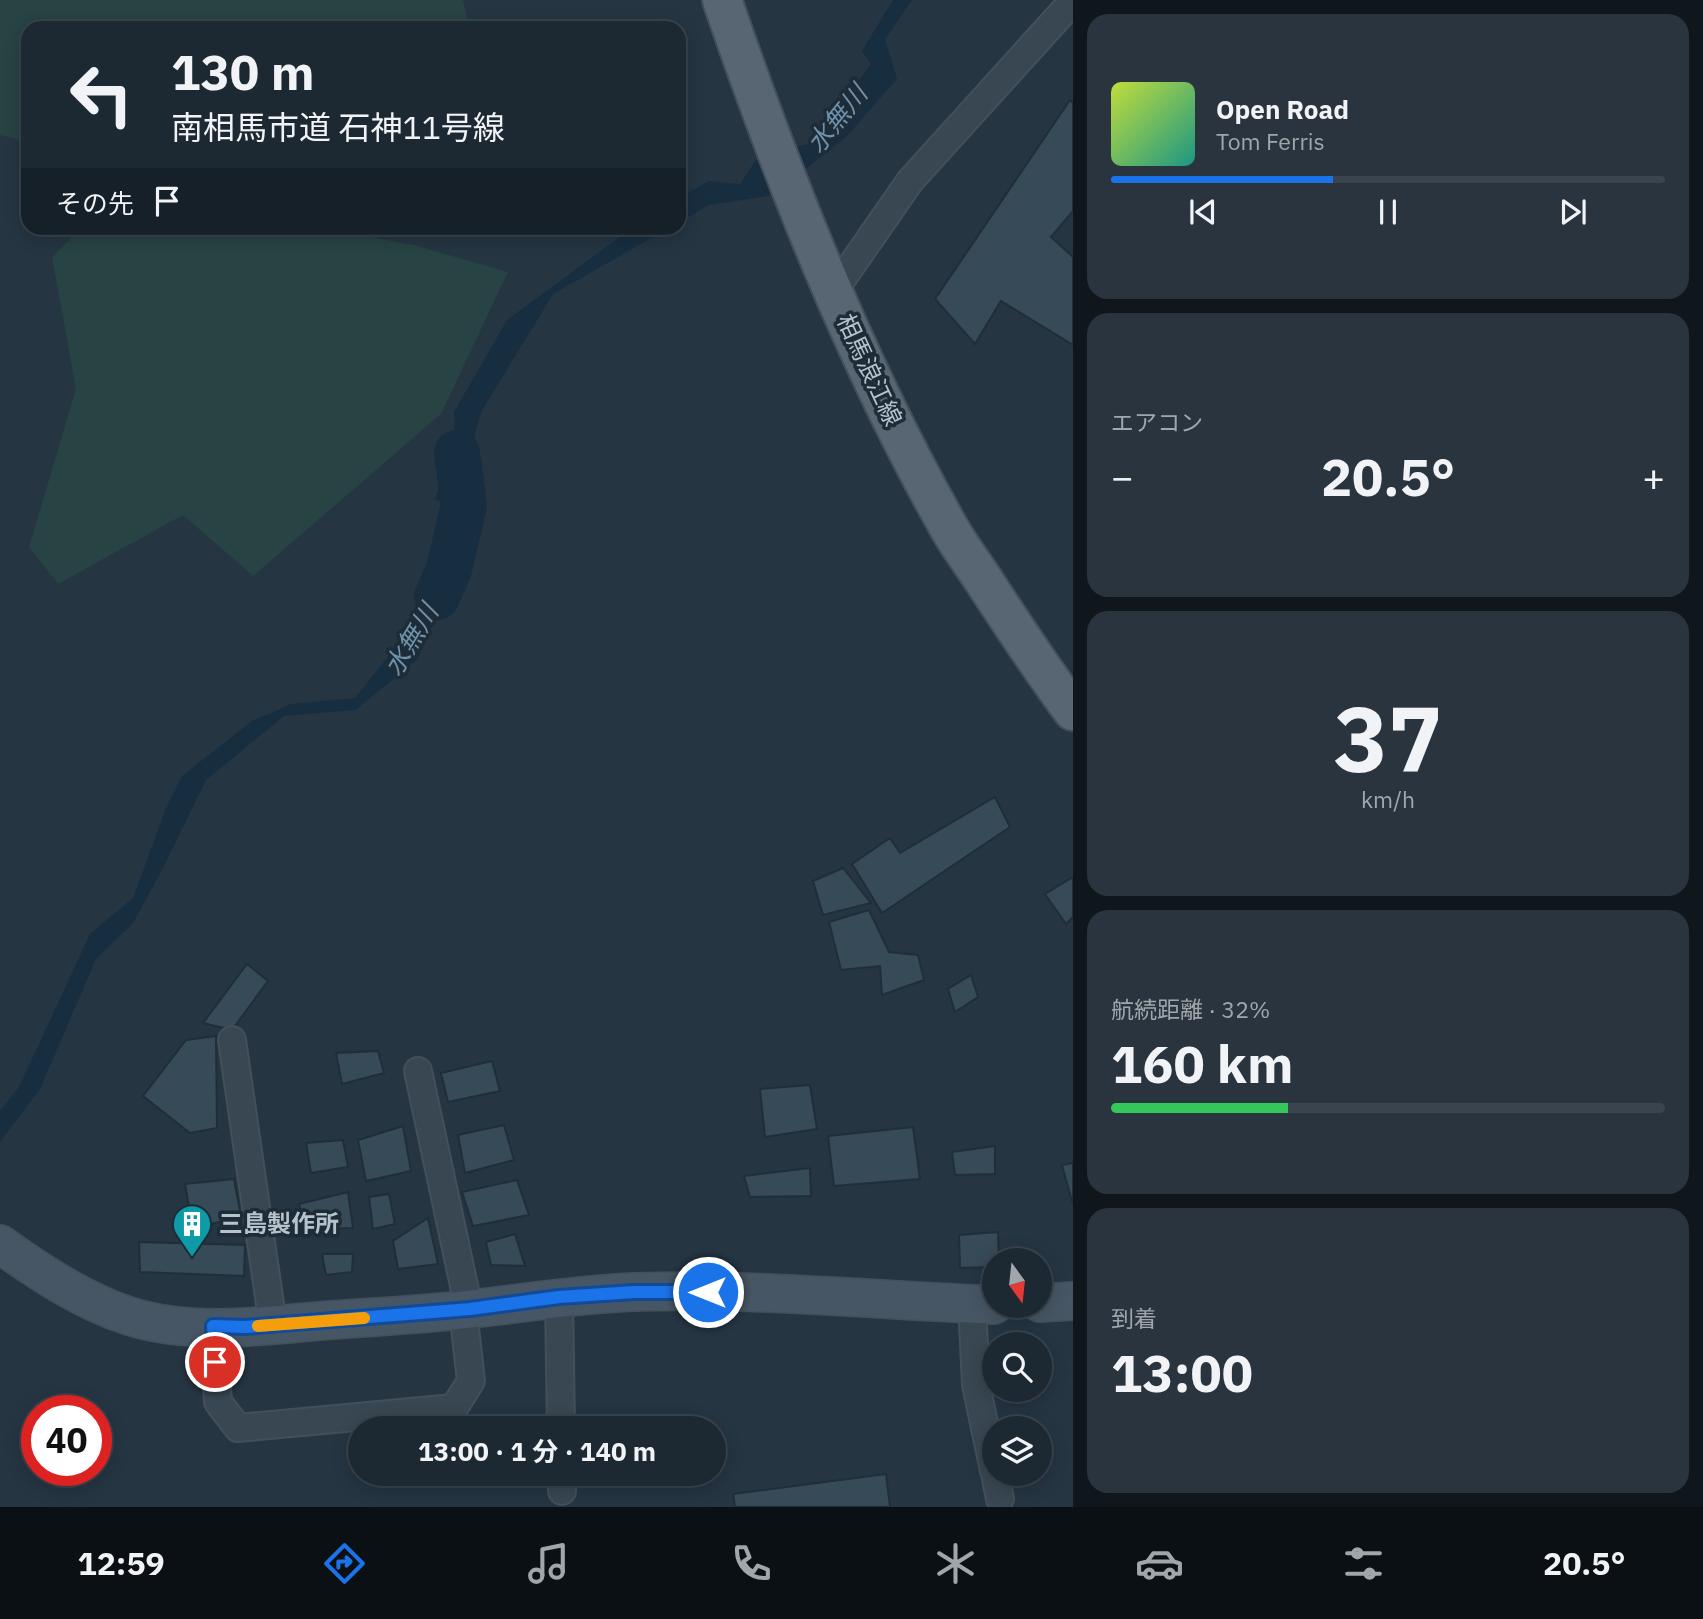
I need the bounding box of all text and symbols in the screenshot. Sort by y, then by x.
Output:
text: 130 m [171,40,315,103]
icon: left [56,49,147,140]
water label: 水無川 [798,75,876,159]
text: Open Road [1216,92,1349,126]
text: 南相馬市道 石神11号線 [171,106,505,148]
text: Tom Ferris [1216,126,1325,156]
icon: arrive [148,182,186,220]
text: その先 [56,186,134,220]
icon: previous [1184,193,1222,231]
icon: pause [1369,193,1407,231]
icon: next [1554,193,1592,231]
street label: 相馬浪江線 [830,308,910,431]
text: エアコン [1111,407,1203,437]
text: 20.5° [1321,443,1455,510]
text: − [1111,452,1134,501]
text: + [1642,452,1665,501]
water label: 水無川 [375,595,446,682]
text: 37 [1333,679,1443,797]
text: km/h [1361,784,1415,814]
text: 航続距離 · 32% [1111,994,1270,1024]
text: 160 km [1111,1030,1293,1097]
building icon: 三島製作所 [171,1203,213,1258]
place label: 三島製作所 [219,1207,339,1239]
north arrow [982,1248,1052,1318]
map controls [982,1248,1052,1486]
position arrow [671,1255,745,1329]
text: 到着 [1111,1303,1157,1333]
pin [185,1332,245,1392]
button: search [982,1332,1052,1402]
text: 13:00 [1111,1339,1253,1406]
icon: arrive [196,1343,234,1381]
speed limit sign: 40 [21,1395,112,1486]
button: layers [982,1416,1052,1486]
text: 13:00 · 1 分 · 140 m [418,1434,656,1468]
icon: directions [320,1539,369,1588]
icon: music [524,1539,573,1588]
icon: phone [727,1539,776,1588]
icon: climate [931,1539,980,1588]
icon: car [1135,1539,1184,1588]
icon: filters [1339,1539,1388,1588]
text: 12:59 [77,1542,165,1584]
text: 20.5° [1543,1542,1626,1584]

